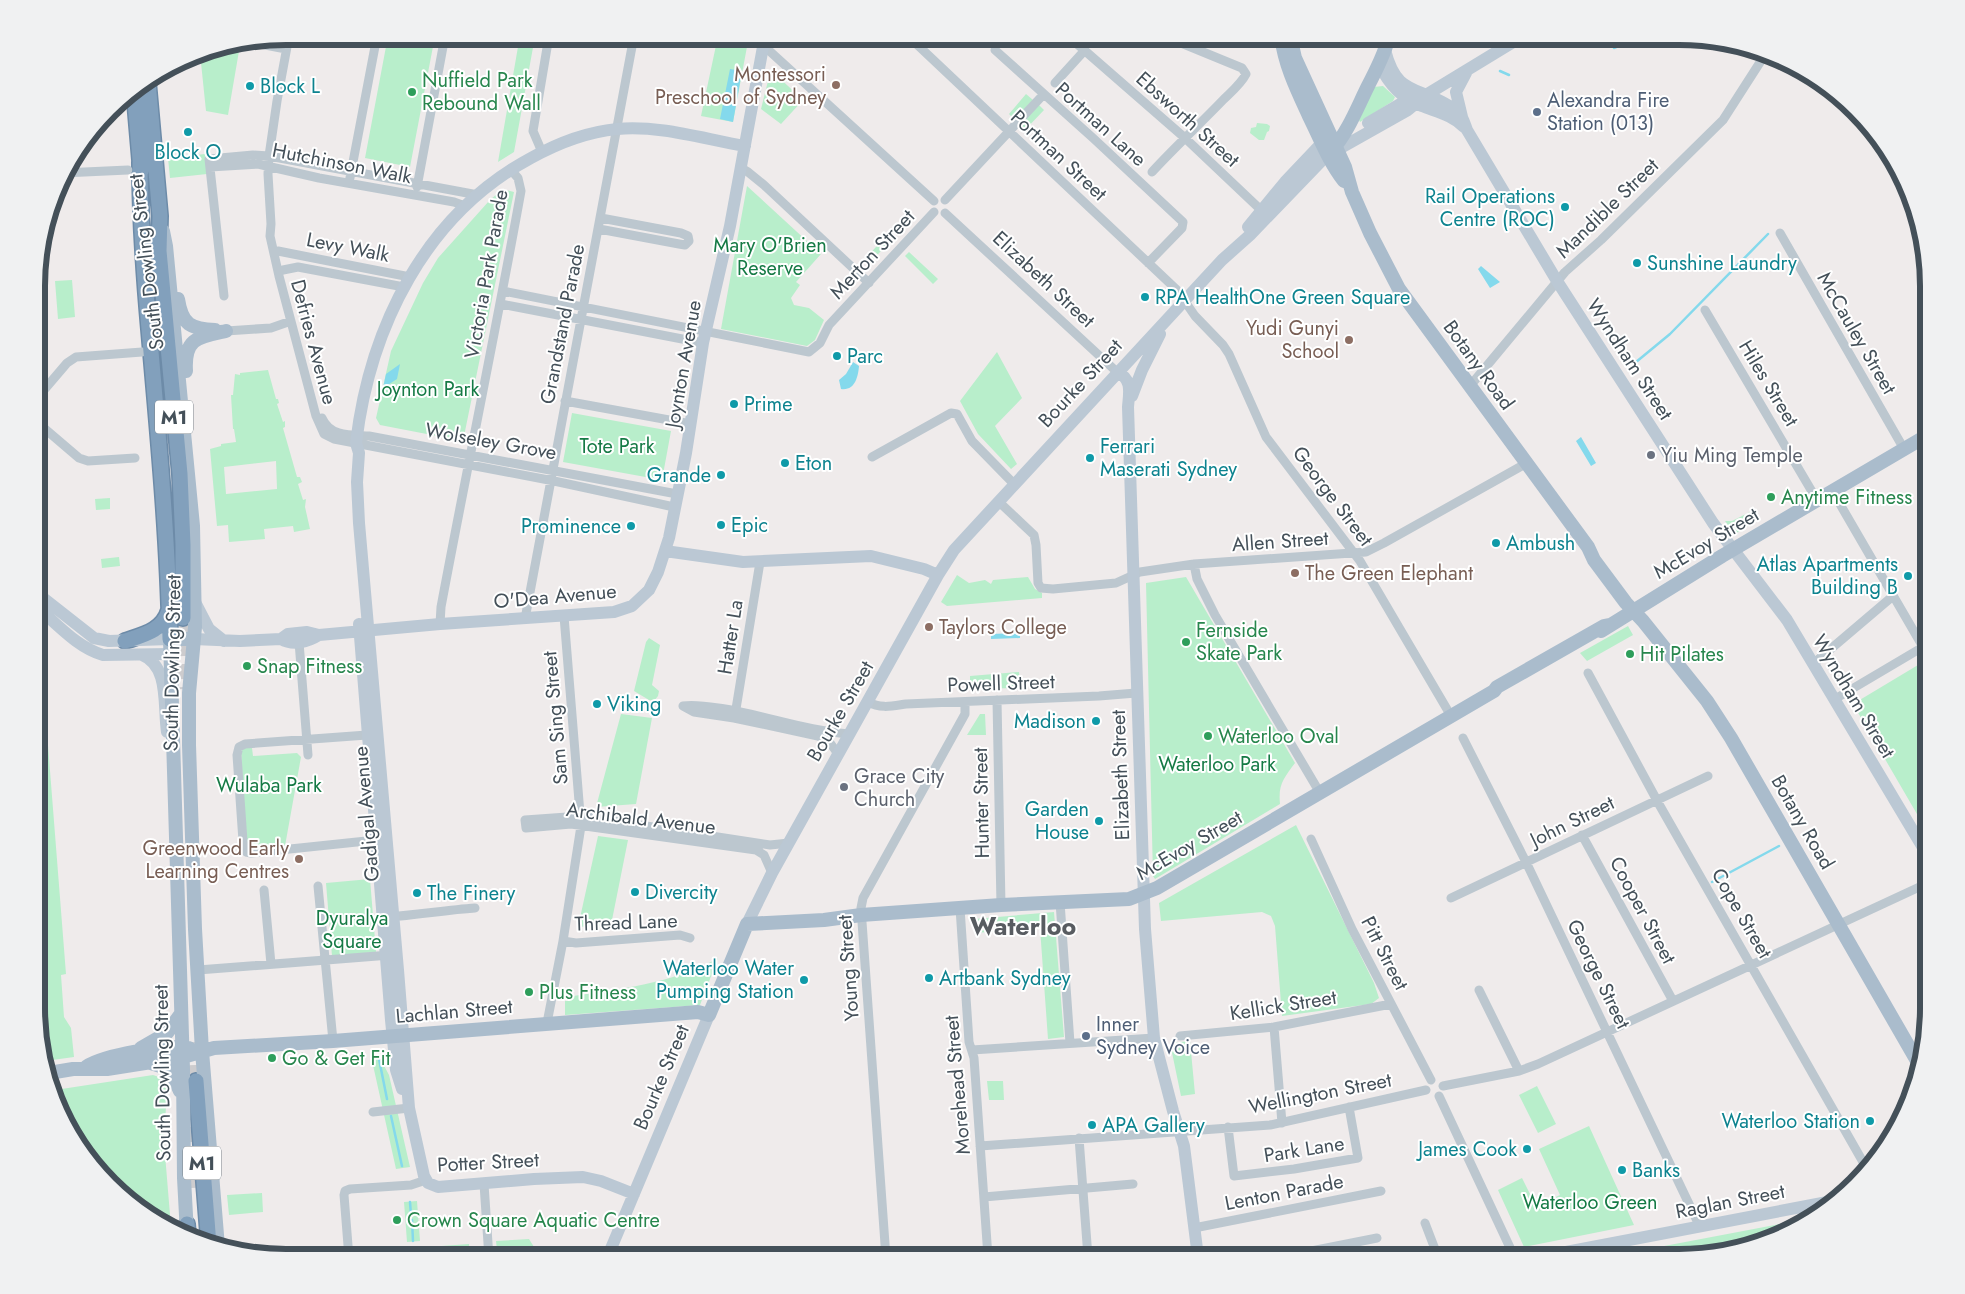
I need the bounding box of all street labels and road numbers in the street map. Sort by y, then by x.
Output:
street label: Ebsworth Street [1129,65,1246,174]
street label: Portman Lane [1049,75,1153,173]
street label: Portman Street [1004,103,1113,208]
street label: Hutchinson Walk [270,136,414,191]
street label: Mandible Street [1549,152,1665,265]
street label: South Dowling Street [121,172,172,352]
street label: Victoria Park Parade [457,187,516,361]
street label: Merton Street [823,203,922,306]
street label: Elizabeth Street [986,224,1101,335]
street label: Levy Walk [304,225,392,270]
street label: Grandstand Parade [533,242,592,407]
street label: McCauley Street [1810,267,1903,400]
street label: Defries Avenue [283,276,344,408]
street label: Wyndham Street [1579,293,1680,426]
street label: Joynton Avenue [657,298,709,433]
street label: Botany Road [1436,314,1521,416]
street label: Bourke Street [1032,332,1129,434]
street label: Hiles Street [1731,335,1806,432]
road number: M1 [155,401,193,434]
street label: Wolseley Grove [423,416,559,467]
street label: George Street [1285,440,1380,553]
street label: McEvoy Street [1648,500,1765,586]
street label: Allen Street [1231,524,1330,559]
street label: South Dowling Street [156,574,189,752]
street label: O'Dea Avenue [492,577,618,616]
street label: Hatter La [710,598,751,677]
street label: Wyndham Street [1805,629,1902,764]
street label: Sam Sing Street [535,650,576,786]
street label: Bourke Street [800,655,881,767]
street label: Powell Street [947,667,1055,700]
street label: Elizabeth Street [1104,709,1137,841]
street label: Gadigal Avenue [346,745,387,883]
street label: Hunter Street [966,747,997,859]
street label: Botany Road [1764,770,1841,875]
street label: John Street [1523,789,1619,856]
street label: Archibald Avenue [565,795,717,842]
street label: McEvoy Street [1131,803,1248,888]
street label: Cooper Street [1602,851,1683,969]
street label: Cope Street [1704,863,1779,964]
street label: Thread Lane [574,906,678,939]
street label: Pitt Street [1354,911,1416,995]
street label: Young Street [830,914,867,1022]
street label: George Street [1560,915,1638,1034]
street label: Kellick Street [1228,983,1339,1028]
street label: South Dowling Street [146,984,179,1162]
street label: Lachlan Street [394,992,514,1031]
street label: Morehead Street [937,1014,978,1156]
street label: Bourke Street [626,1020,697,1134]
street label: Wellington Street [1246,1065,1394,1122]
street label: Park Lane [1262,1129,1346,1170]
street label: Potter Street [436,1145,540,1180]
road number: M1 [183,1146,221,1180]
street label: Lenton Parade [1222,1167,1346,1218]
street label: Raglan Street [1673,1177,1787,1226]

